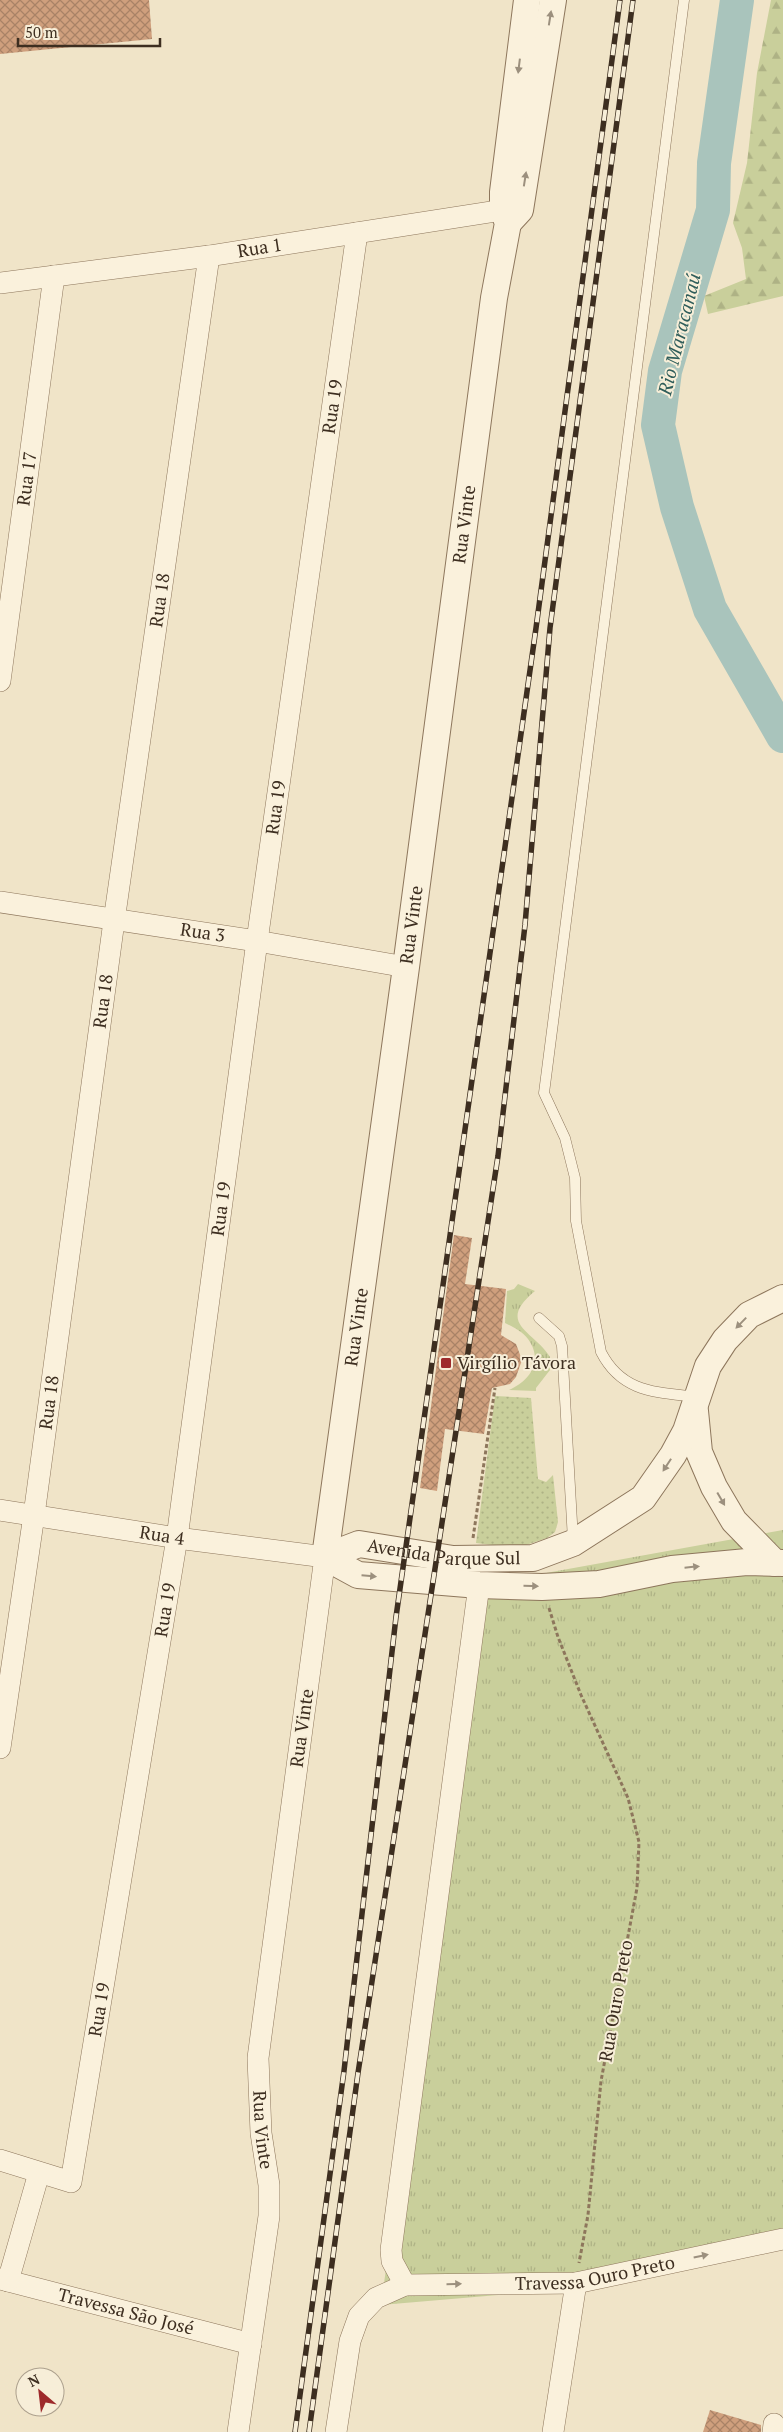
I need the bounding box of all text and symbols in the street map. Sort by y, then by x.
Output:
one-way arrow [546,10,554,26]
scale bar [18,15,160,47]
text: 50 m [25,22,58,42]
one-way arrow [515,58,523,74]
one-way arrow [521,170,529,186]
street label: Rua 1 [235,232,284,262]
water label: Rio Maracanaú [651,270,706,398]
street label: Rua 19 [316,378,347,435]
street label: Rua 17 [10,450,41,507]
street label: Rua Vinte [446,484,480,565]
street label: Rua 18 [143,571,175,629]
street label: Rua 19 [259,779,291,836]
street label: Rua Vinte [394,884,428,965]
street label: Rua 3 [179,917,227,947]
street label: Rua 18 [87,972,118,1030]
street label: Rua 19 [205,1180,236,1237]
street label: Rua Vinte [338,1286,373,1368]
one-way arrow [736,1317,748,1329]
place label: Virgílio Távora [457,1350,576,1374]
marker: Virgílio Távora [439,1356,453,1370]
street label: Rua 18 [33,1374,64,1431]
one-way arrow [662,1458,671,1472]
one-way arrow [716,1492,725,1505]
street label: Rua 4 [138,1519,186,1550]
street label: Avenida Parque Sul [366,1532,521,1570]
one-way arrow [684,1563,700,1571]
one-way arrow [361,1573,377,1581]
street label: Rua 19 [148,1581,180,1639]
one-way arrow [523,1583,539,1591]
street label: Rua Vinte [284,1687,318,1769]
street label: Rua Ouro Preto [592,1938,638,2064]
street label: Rua 19 [82,1981,115,2038]
street label: Rua Vinte [248,2090,279,2171]
street label: Travessa Ouro Preto [515,2249,677,2295]
one-way arrow [693,2252,708,2260]
one-way arrow [446,2280,462,2288]
street label: Travessa São José [56,2282,197,2340]
north arrow [15,2367,65,2417]
text: N [25,2369,43,2391]

